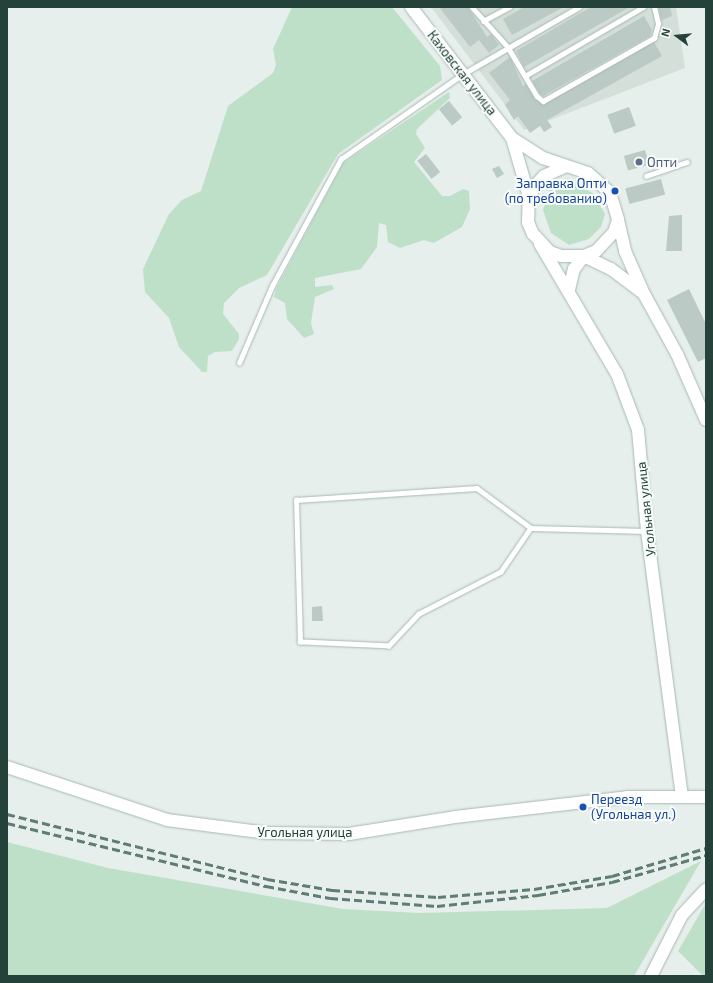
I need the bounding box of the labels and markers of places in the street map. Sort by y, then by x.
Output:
place label: Опти [647,154,677,170]
marker: Опти [634,157,644,167]
place label: Заправка Опти (по требованию) [505,176,607,207]
marker: Заправка Опти (по требованию) [610,186,620,196]
place label: Переезд (Угольная ул.) [591,792,676,823]
marker: Переезд (Угольная ул.) [578,802,588,812]

